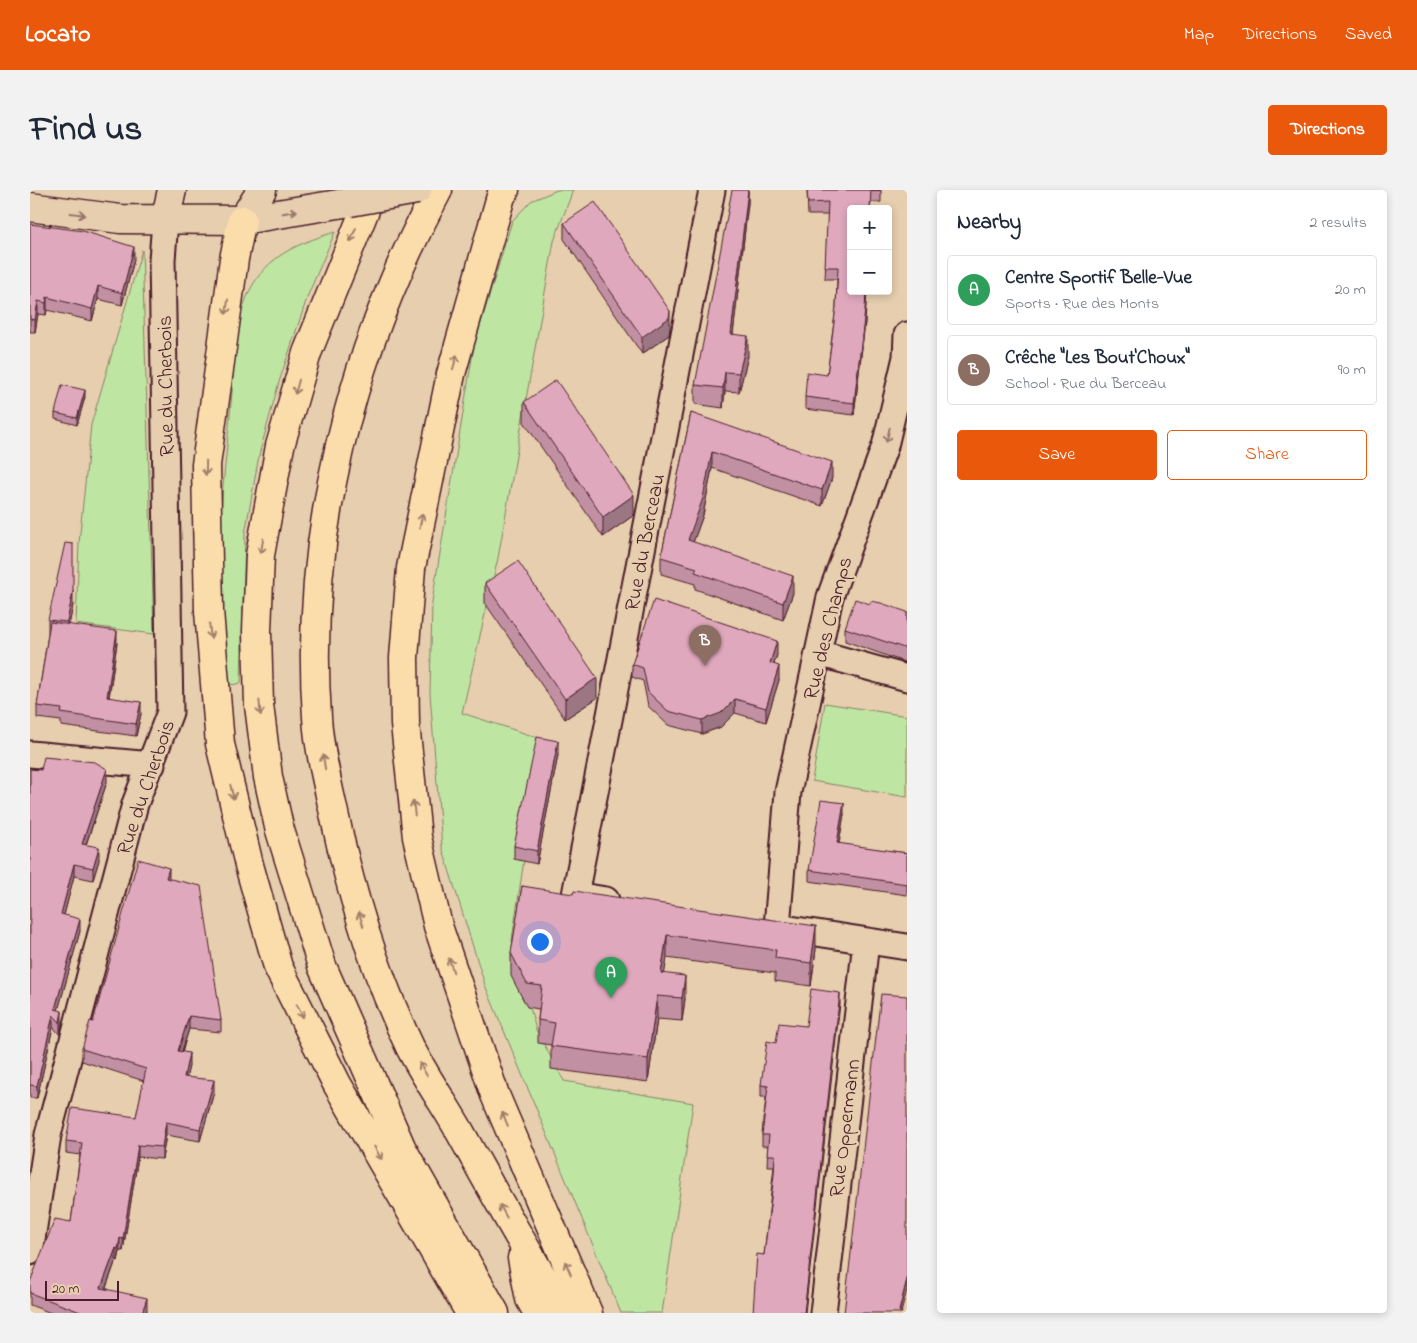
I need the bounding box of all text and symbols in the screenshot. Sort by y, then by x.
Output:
text: Locato [25,18,91,53]
text: Map [1184,22,1214,48]
text: Directions [1242,22,1317,48]
text: Saved [1345,22,1392,48]
text: Find us [30,105,142,156]
button: Directions [1268,105,1387,155]
map controls [847,205,892,295]
button: + [847,205,892,250]
one-way arrow [282,207,298,217]
text: Nearby [957,208,1021,238]
one-way arrow [70,209,86,219]
text: 2 results [1309,211,1367,235]
one-way arrow [348,227,358,242]
button: − [847,250,892,295]
text: Centre Sportif Belle-Vue [1005,265,1192,292]
text: A [969,278,979,302]
text: 20 m [1335,278,1366,302]
text: Sports · Rue des Monts [1005,292,1159,316]
one-way arrow [222,299,232,315]
street label: Rue du Cherbois [151,315,183,457]
text: Crêche "Les Bout'Choux" [1005,345,1190,372]
one-way arrow [450,354,460,370]
text: B [969,358,979,382]
text: 90 m [1338,358,1366,382]
text: School · Rue du Berceau [1005,372,1166,396]
one-way arrow [292,379,301,395]
one-way arrow [883,426,892,442]
button: Save [957,430,1157,480]
button: Share [1167,430,1367,480]
one-way arrow [201,460,211,476]
street label: Rue du Berceau [618,471,674,614]
one-way arrow [417,513,426,529]
one-way arrow [257,537,266,553]
street label: Rue des Champs [797,554,861,703]
one-way arrow [206,623,215,639]
pin: B [689,625,721,666]
one-way arrow [255,700,265,716]
street label: Rue du Cherbois [110,716,184,859]
one-way arrow [319,754,329,770]
one-way arrow [228,783,237,799]
one-way arrow [409,800,419,816]
one-way arrow [356,912,366,928]
your location [527,929,553,955]
pin: A [595,957,627,998]
one-way arrow [446,958,456,974]
one-way arrow [296,1003,305,1018]
street label: Rue Oppermann [823,1057,869,1199]
one-way arrow [418,1063,428,1077]
one-way arrow [499,1112,509,1127]
one-way arrow [373,1146,383,1160]
one-way arrow [498,1204,507,1219]
one-way arrow [563,1261,573,1276]
scale bar [45,1278,119,1301]
text: 20 m [52,1279,79,1300]

